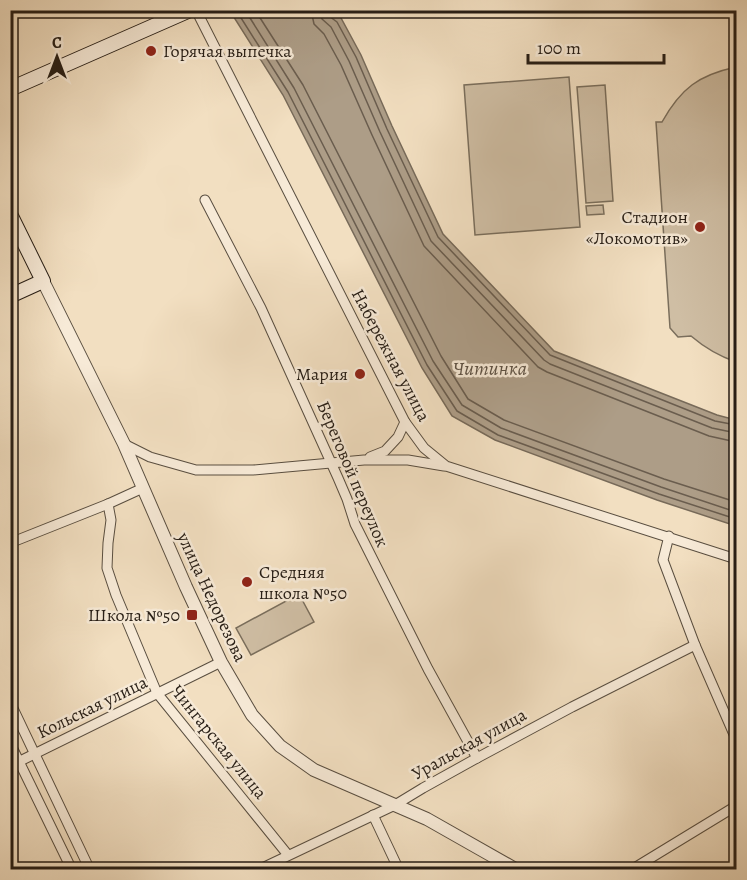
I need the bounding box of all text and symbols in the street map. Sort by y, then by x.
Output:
north arrow [27,27,87,87]
scale bar [528,27,664,65]
text: С [52,32,62,54]
text: 100 m [537,36,581,60]
place label: Горячая выпечка [163,39,292,63]
marker: Горячая выпечка [144,44,158,58]
place label: Стадион «Локомотив» [586,205,688,250]
marker: Стадион «Локомотив» [693,220,707,234]
street label: Набережная улица [346,284,436,426]
water label: Читинка [453,355,527,382]
place label: Мария [296,362,348,386]
marker: Мария [353,367,367,381]
street label: Береговой переулок [311,397,395,551]
street label: улица Недорезова [171,527,253,666]
place label: Средняя школа №50 [259,560,347,605]
marker: Средняя школа №50 [240,575,254,589]
place label: Школа №50 [88,603,180,627]
marker: Школа №50 [185,608,199,622]
street label: Кольская улица [33,670,152,744]
street label: Чингарская улица [166,680,273,805]
street label: Уральская улица [407,702,531,785]

